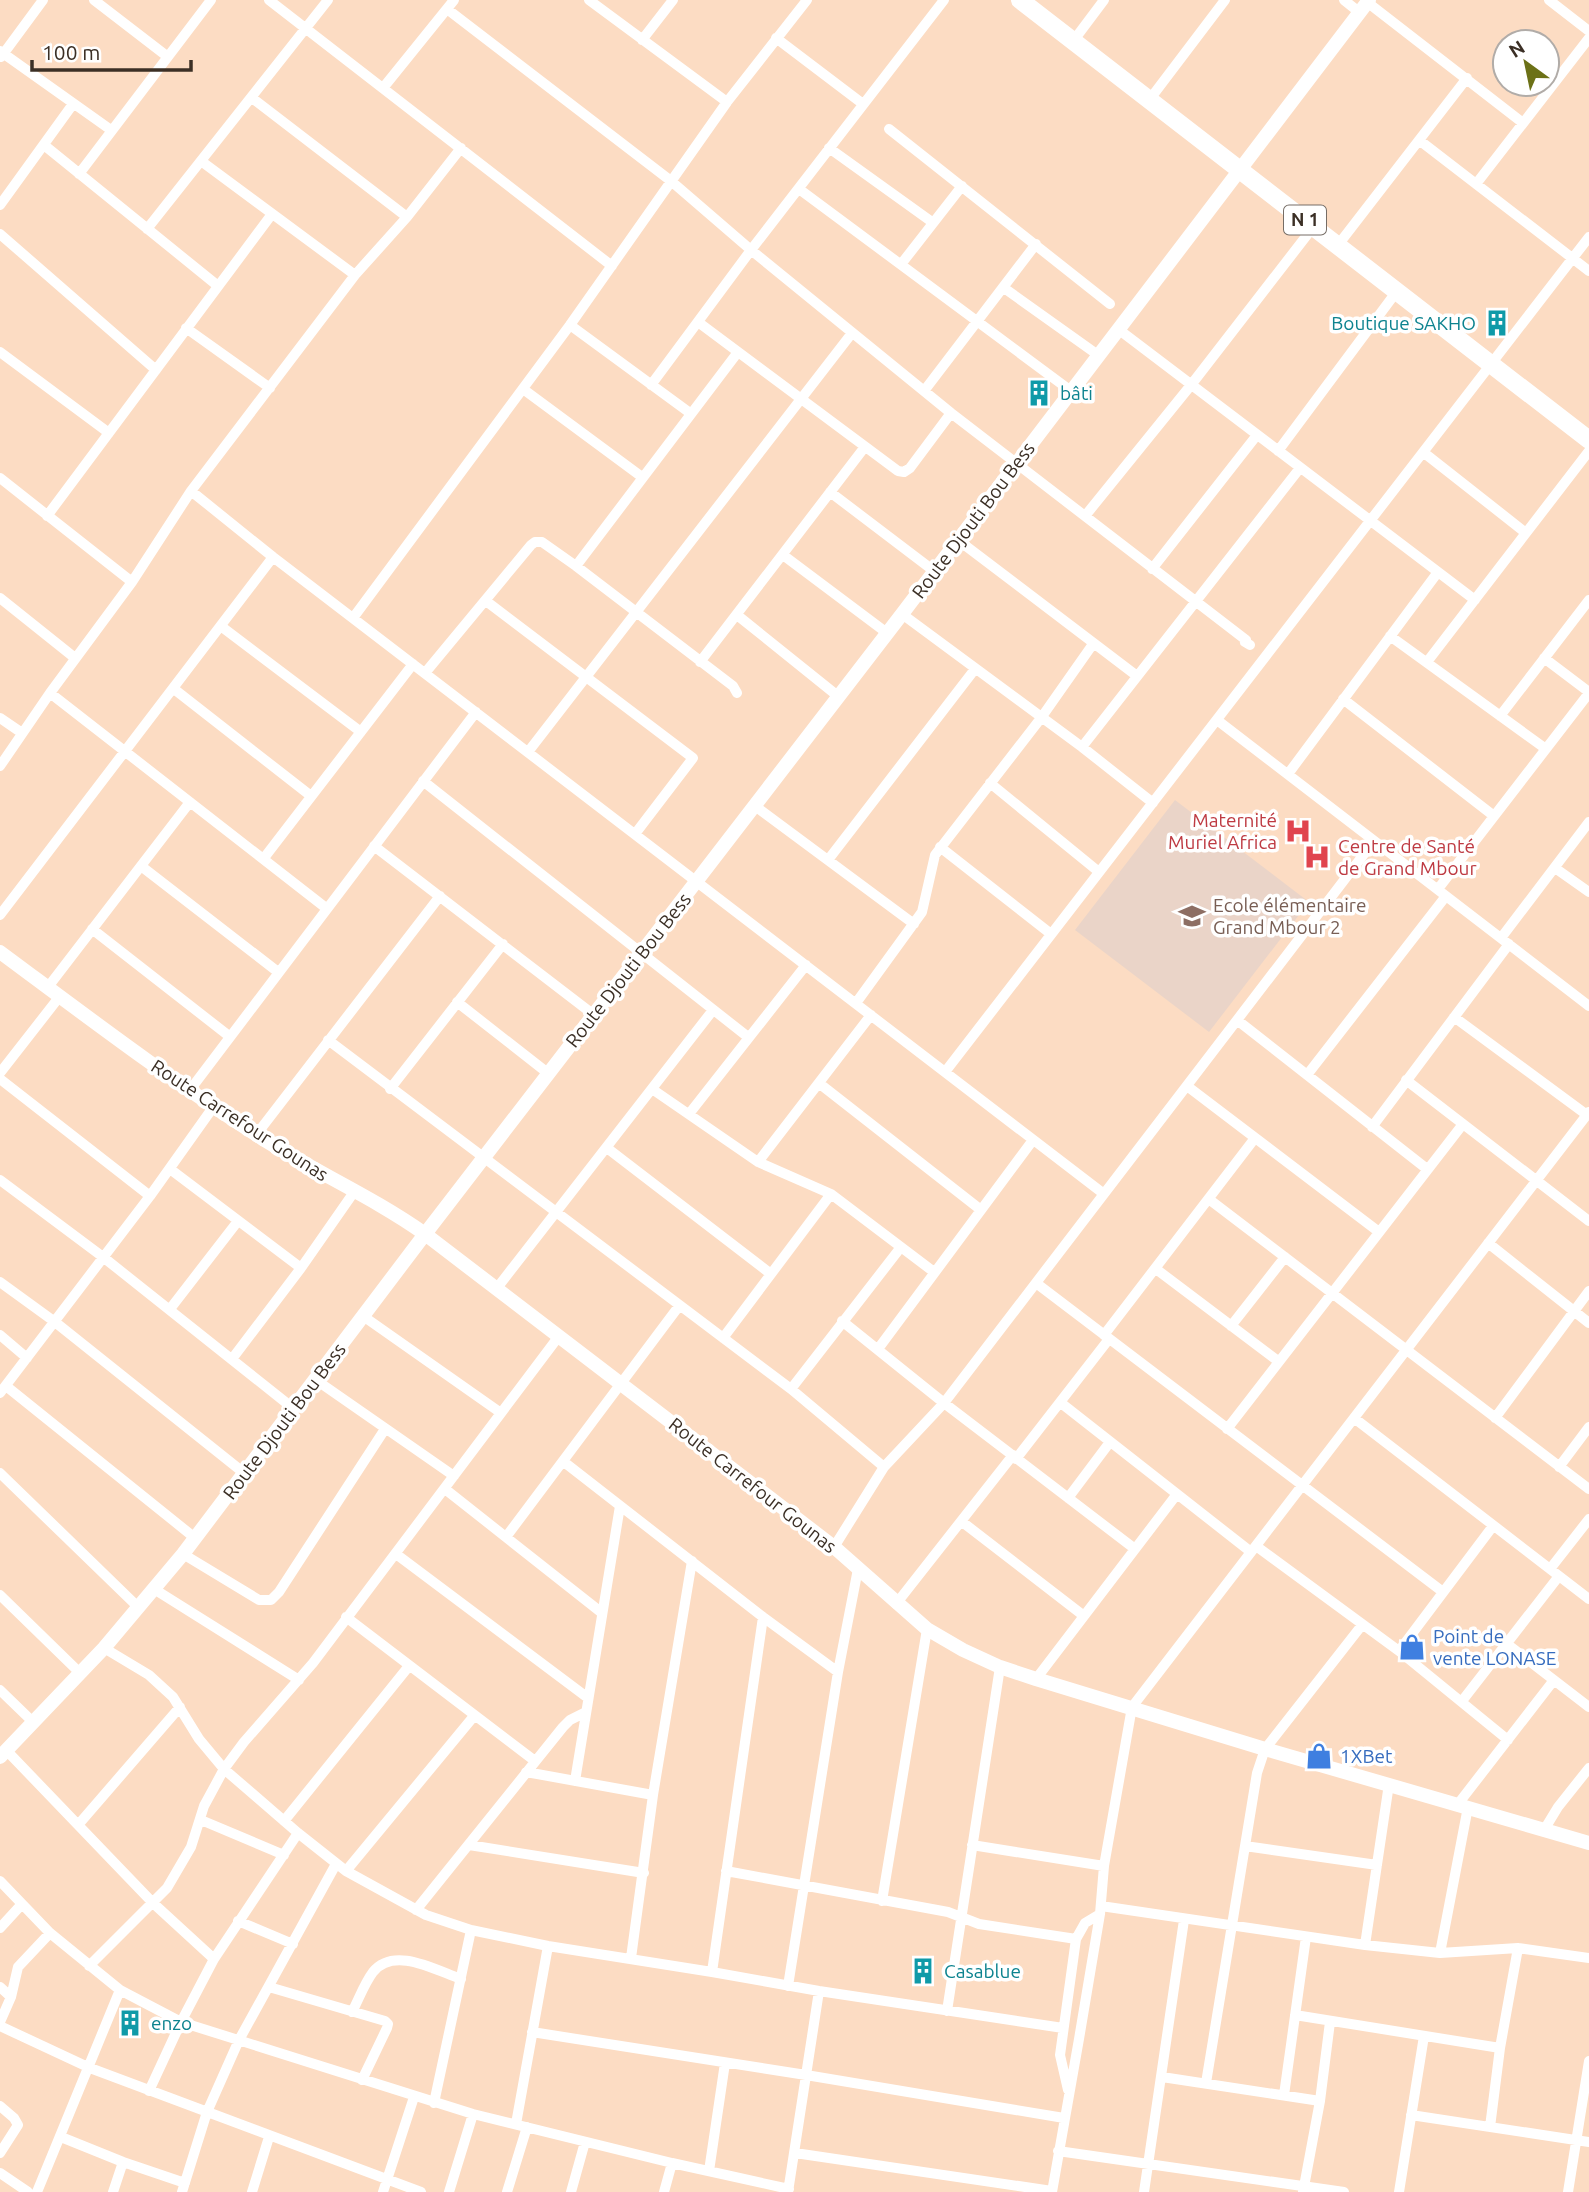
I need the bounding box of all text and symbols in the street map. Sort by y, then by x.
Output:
scale bar [32,28,191,72]
north arrow [1491,28,1561,98]
text: N [1505,36,1529,62]
text: 100 m [42,40,100,64]
road number: N 1 [1284,205,1326,234]
building icon: Boutique SAKHO [1482,308,1512,338]
place label: Boutique SAKHO [1331,312,1476,334]
building icon: bâti [1024,378,1054,408]
place label: bâti [1060,382,1093,404]
street label: Route Djouti Bou Bess [907,438,1039,602]
place label: Maternité Muriel Africa [1168,809,1277,853]
hospital icon: Maternité Muriel Africa [1283,816,1313,846]
place label: Centre de Santé de Grand Mbour [1338,835,1477,879]
hospital icon: Centre de Santé de Grand Mbour [1302,842,1332,872]
street label: Route Djouti Bou Bess [561,888,695,1052]
place label: Ecole élémentaire Grand Mbour 2 [1213,894,1367,938]
school or university icon: Ecole élémentaire Grand Mbour 2 [1177,901,1207,931]
street label: Route Carrefour Gounas [147,1055,333,1185]
street label: Route Djouti Bou Bess [218,1339,350,1503]
street label: Route Carrefour Gounas [665,1413,841,1557]
place label: Point de vente LONASE [1433,1625,1556,1669]
shop icon: Point de vente LONASE [1397,1632,1427,1662]
shop icon: 1XBet [1304,1741,1334,1771]
place label: 1XBet [1340,1745,1393,1767]
building icon: Casablue [908,1956,938,1986]
place label: Casablue [944,1960,1021,1982]
building icon: enzo [115,2008,145,2038]
place label: enzo [151,2012,192,2034]

